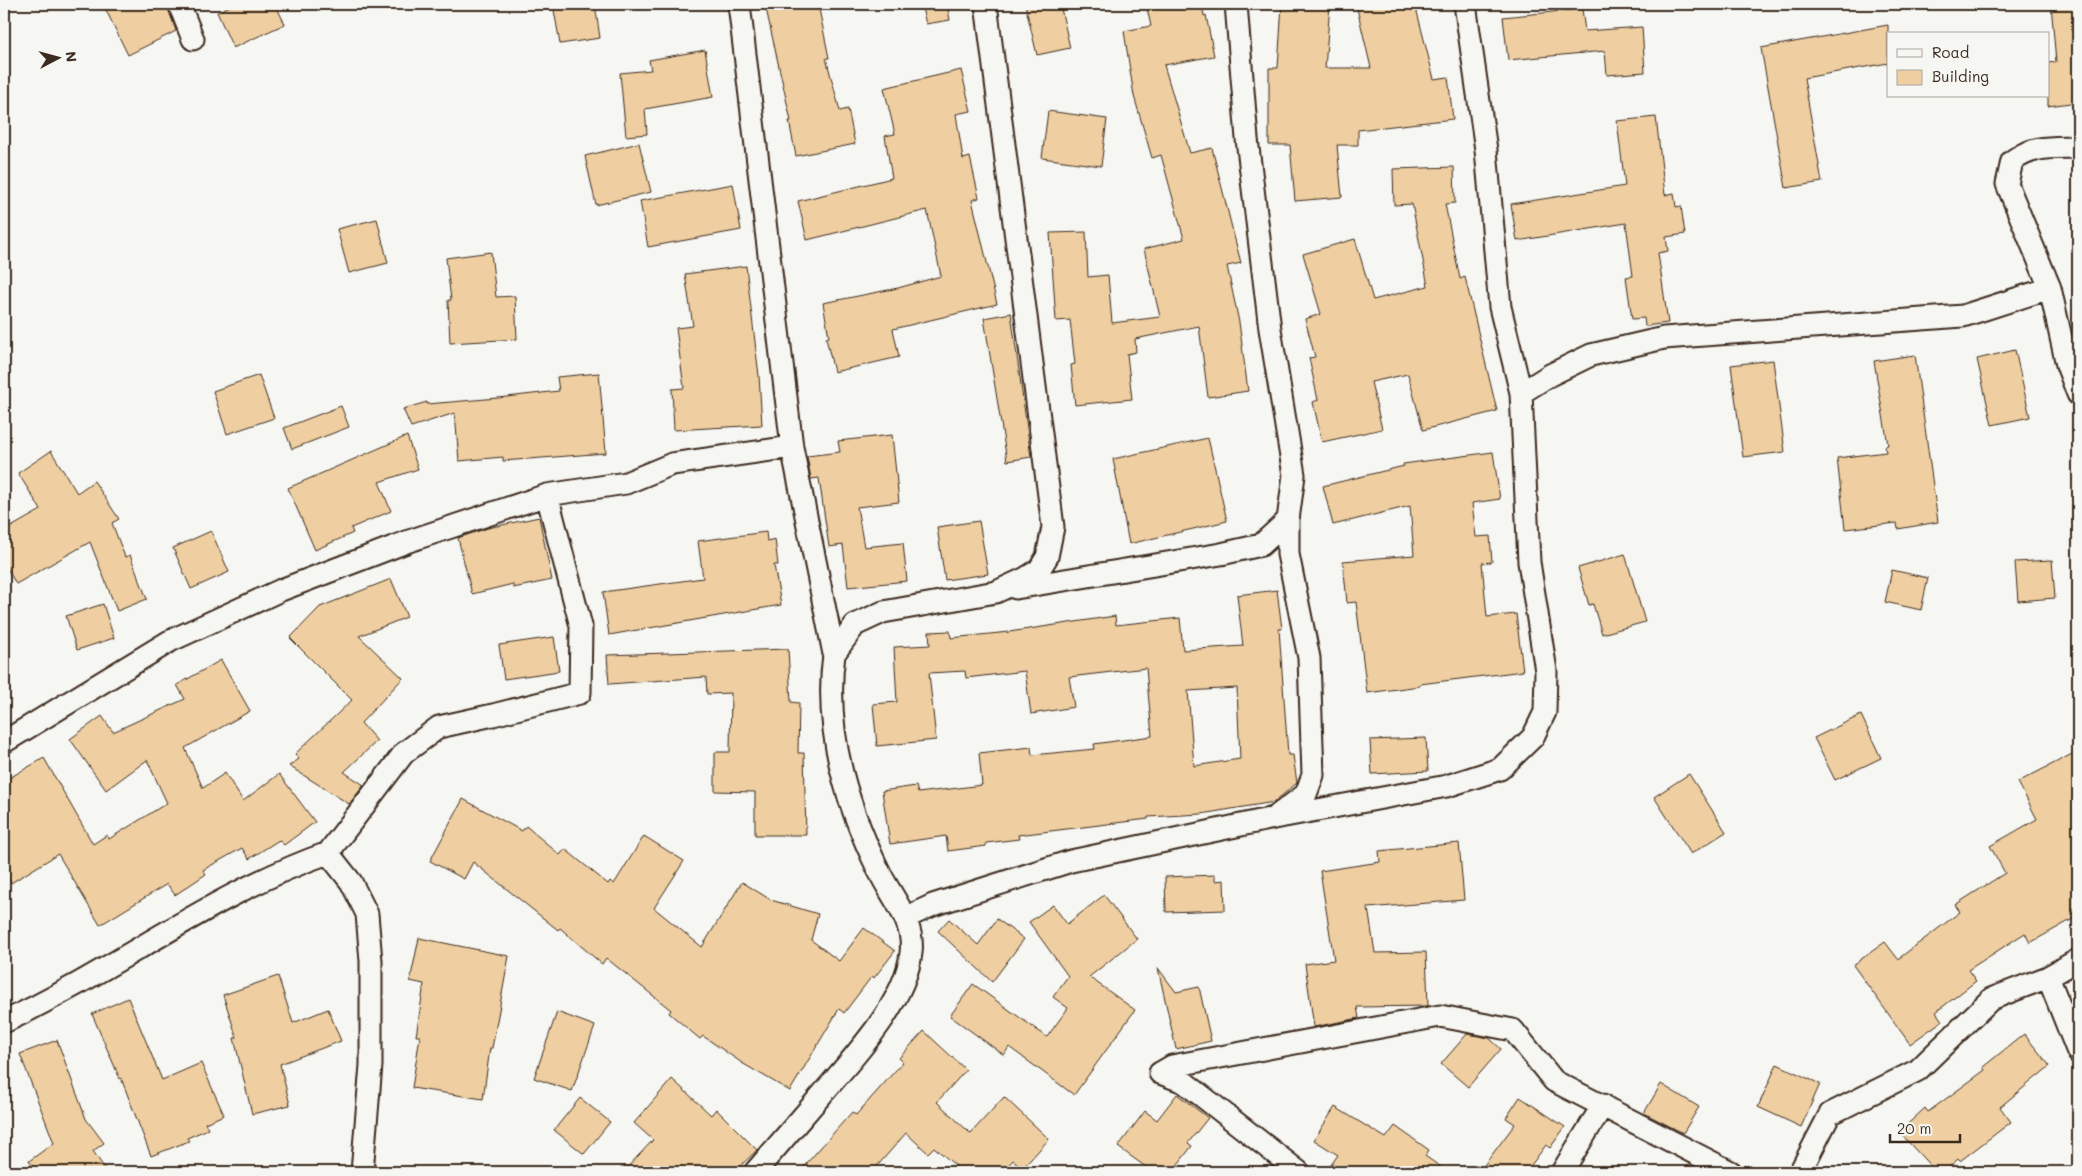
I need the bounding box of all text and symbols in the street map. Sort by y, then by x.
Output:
north arrow [32,32,82,82]
legend [1887,32,2050,98]
text: Road [1932,42,1969,62]
text: N [61,50,81,63]
text: Building [1932,66,1989,86]
scale bar [1890,1111,1960,1143]
text: 20 m [1897,1118,1931,1138]

